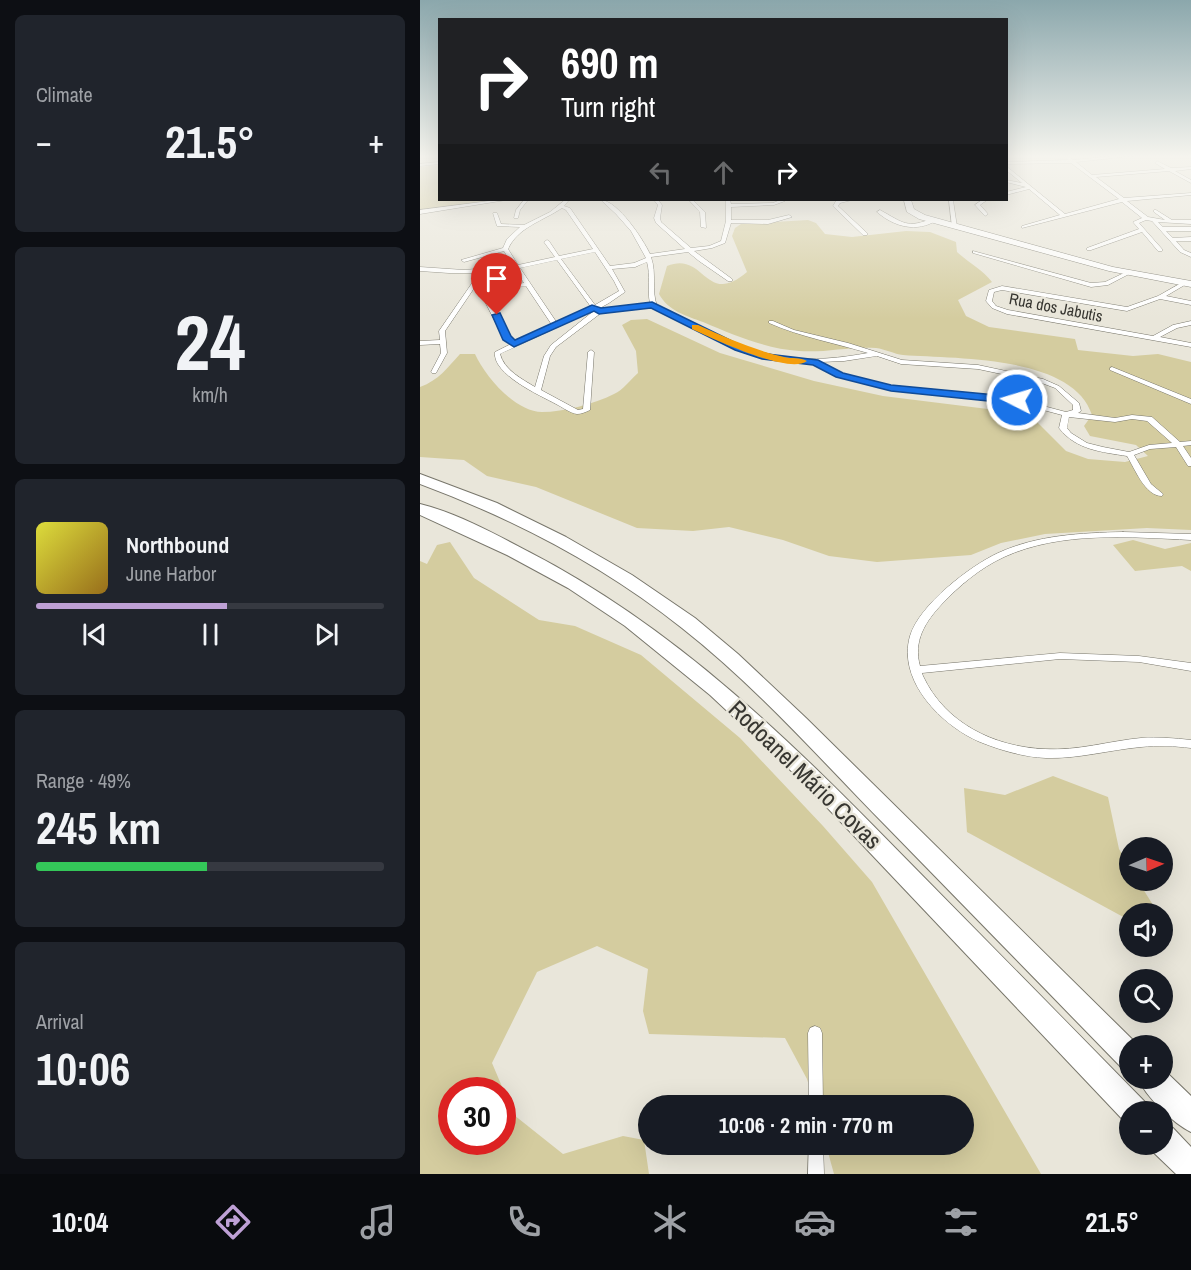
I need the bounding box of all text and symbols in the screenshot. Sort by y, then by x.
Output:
text: 690 m [561,35,659,91]
icon: right [462,42,540,120]
text: Climate [36,81,93,108]
text: Turn right [561,89,655,125]
text: 21.5° [165,111,255,172]
text: − [36,119,52,163]
text: + [368,119,384,163]
icon: left [644,156,677,189]
icon: ahead [707,156,740,189]
icon: right [770,156,803,189]
pin [471,253,522,315]
icon: arrive [480,262,513,295]
street label: Rua dos Jabutis [1007,287,1105,327]
text: 24 [174,289,246,394]
position arrow [985,368,1049,432]
text: km/h [192,381,228,408]
text: Northbound [126,530,229,560]
text: June Harbor [126,560,216,587]
icon: previous [78,618,111,651]
icon: pause [194,618,227,651]
icon: next [310,618,343,651]
street label: Rodoanel Mário Covas [722,693,889,856]
text: Range · 49% [36,767,131,794]
text: 245 km [36,797,161,858]
north arrow [1119,837,1173,891]
map controls [1119,837,1173,1155]
button: sound [1119,903,1173,957]
button: search [1119,969,1173,1023]
text: Arrival [36,1008,83,1035]
button: + [1119,1035,1173,1089]
text: 10:06 [36,1038,130,1099]
speed limit sign: 30 [438,1077,516,1155]
button: − [1119,1101,1173,1155]
text: 10:06 · 2 min · 770 m [719,1110,893,1140]
icon: directions [212,1201,254,1243]
icon: music [357,1201,399,1243]
icon: phone [503,1201,545,1243]
icon: climate [649,1201,691,1243]
icon: car [794,1201,836,1243]
icon: filters [940,1201,982,1243]
text: 10:04 [52,1204,108,1240]
text: 21.5° [1085,1204,1139,1240]

